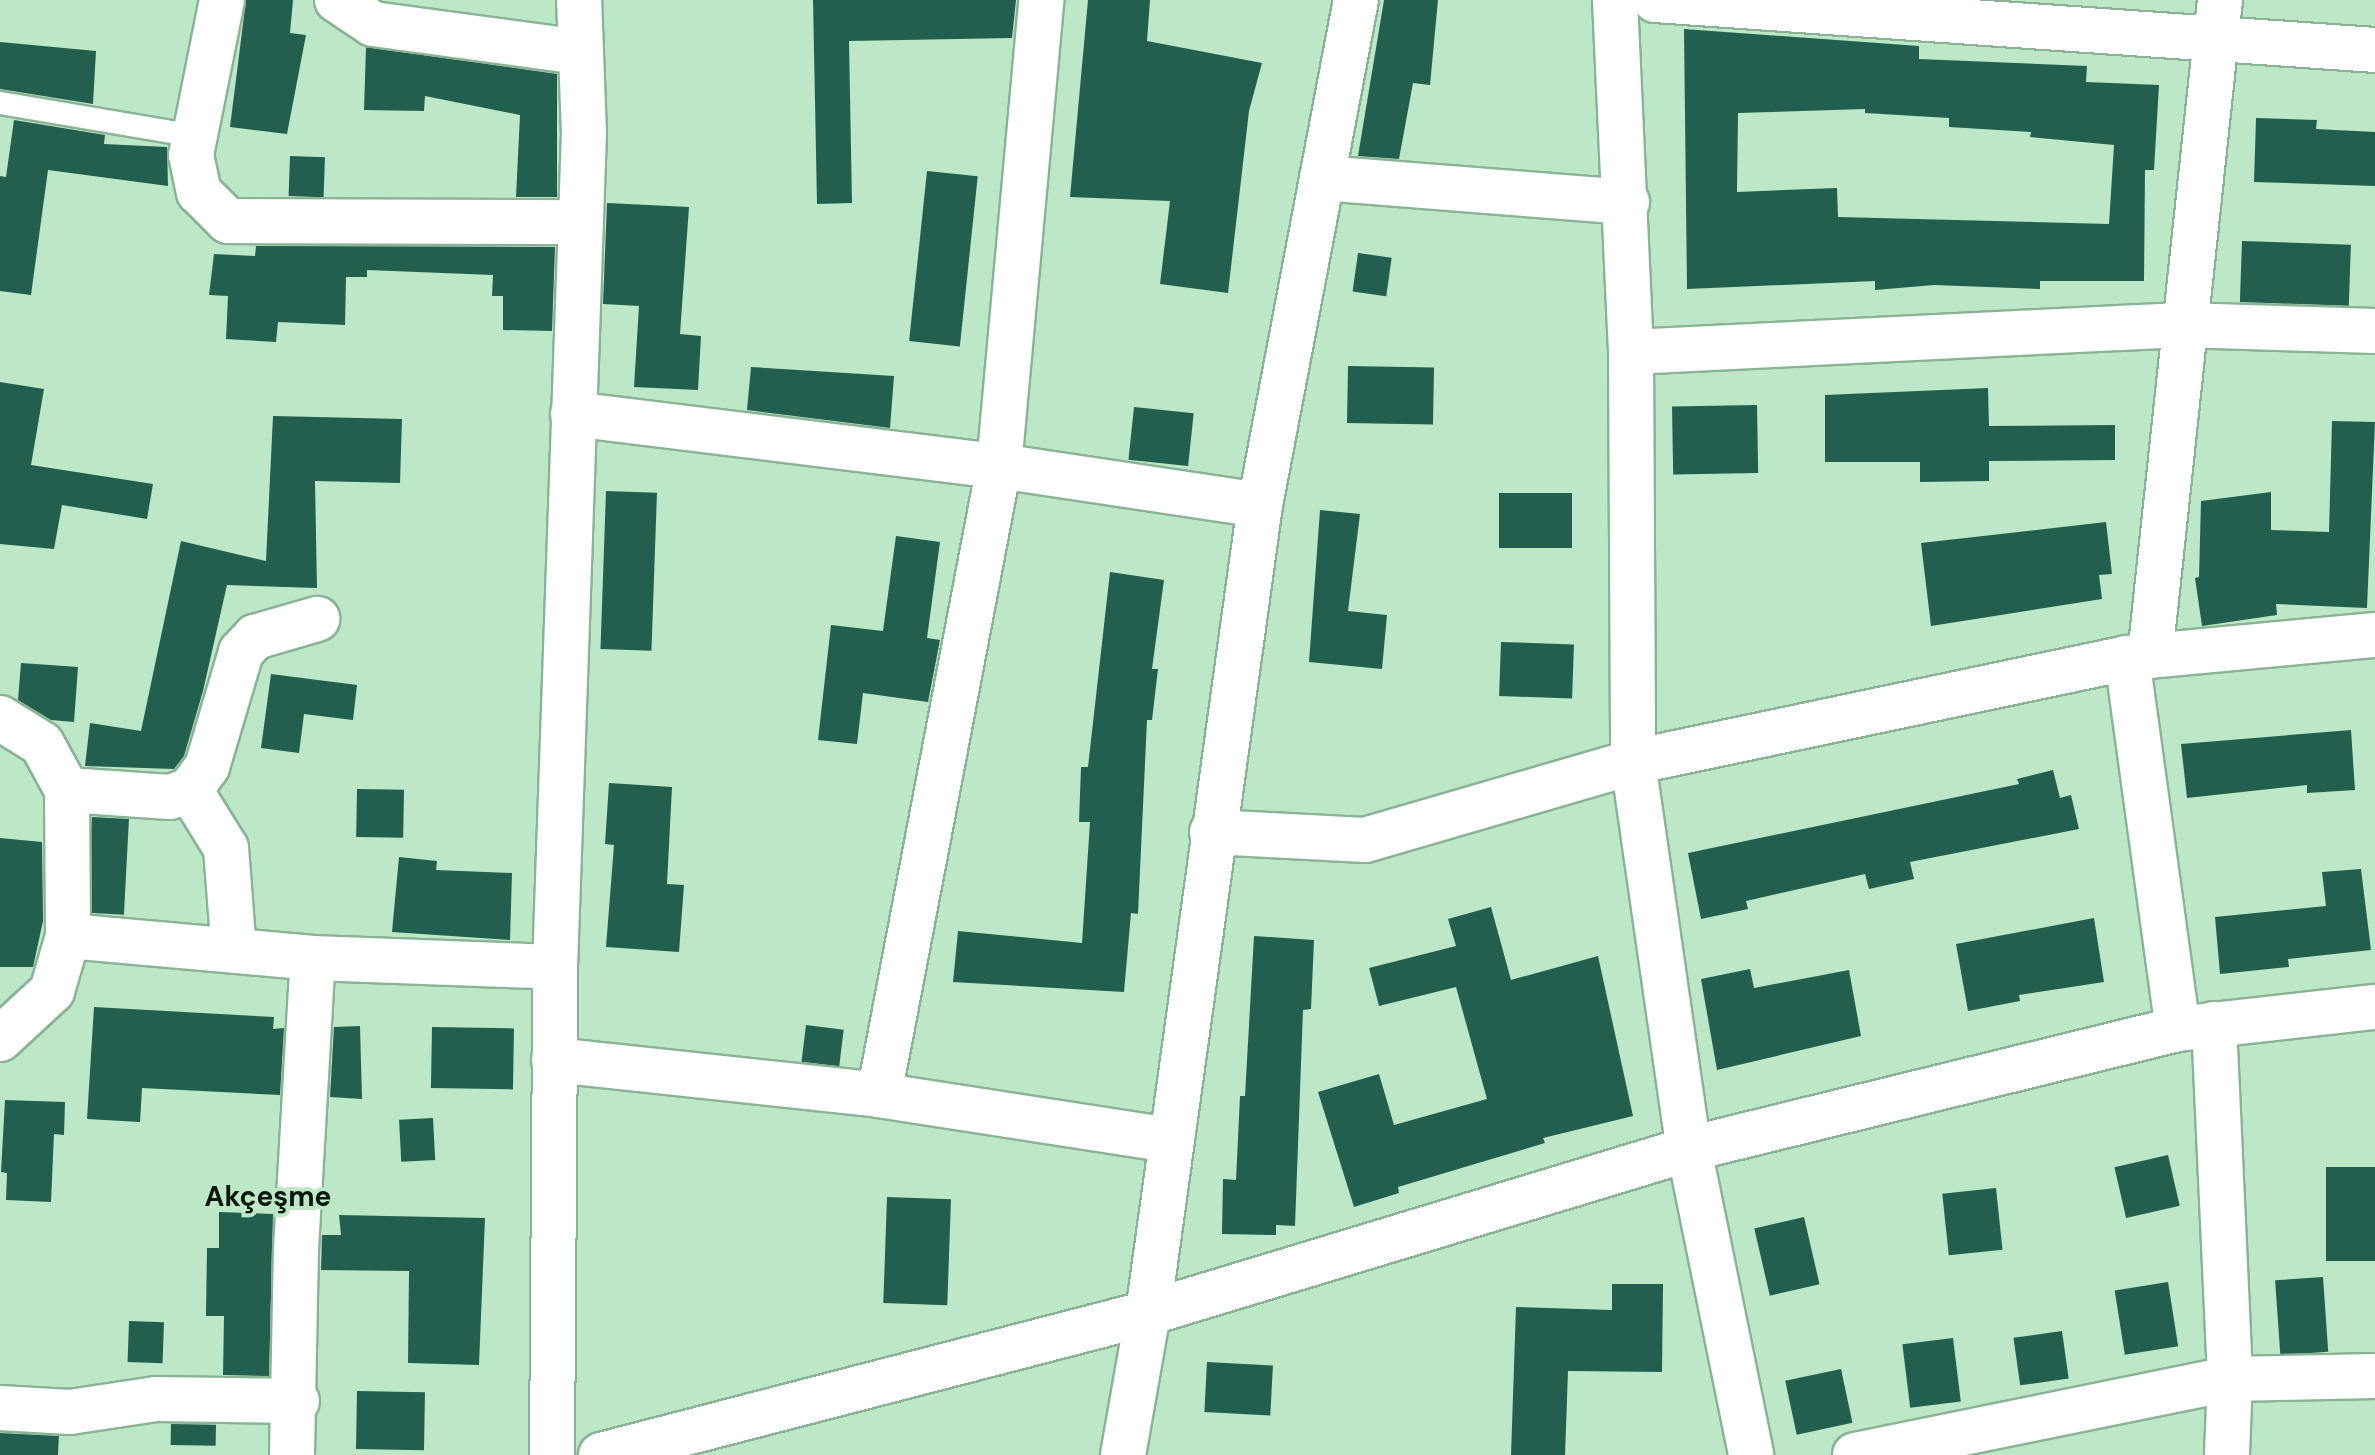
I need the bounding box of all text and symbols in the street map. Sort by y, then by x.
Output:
district label: Akçeşme [205,1180,331,1214]

